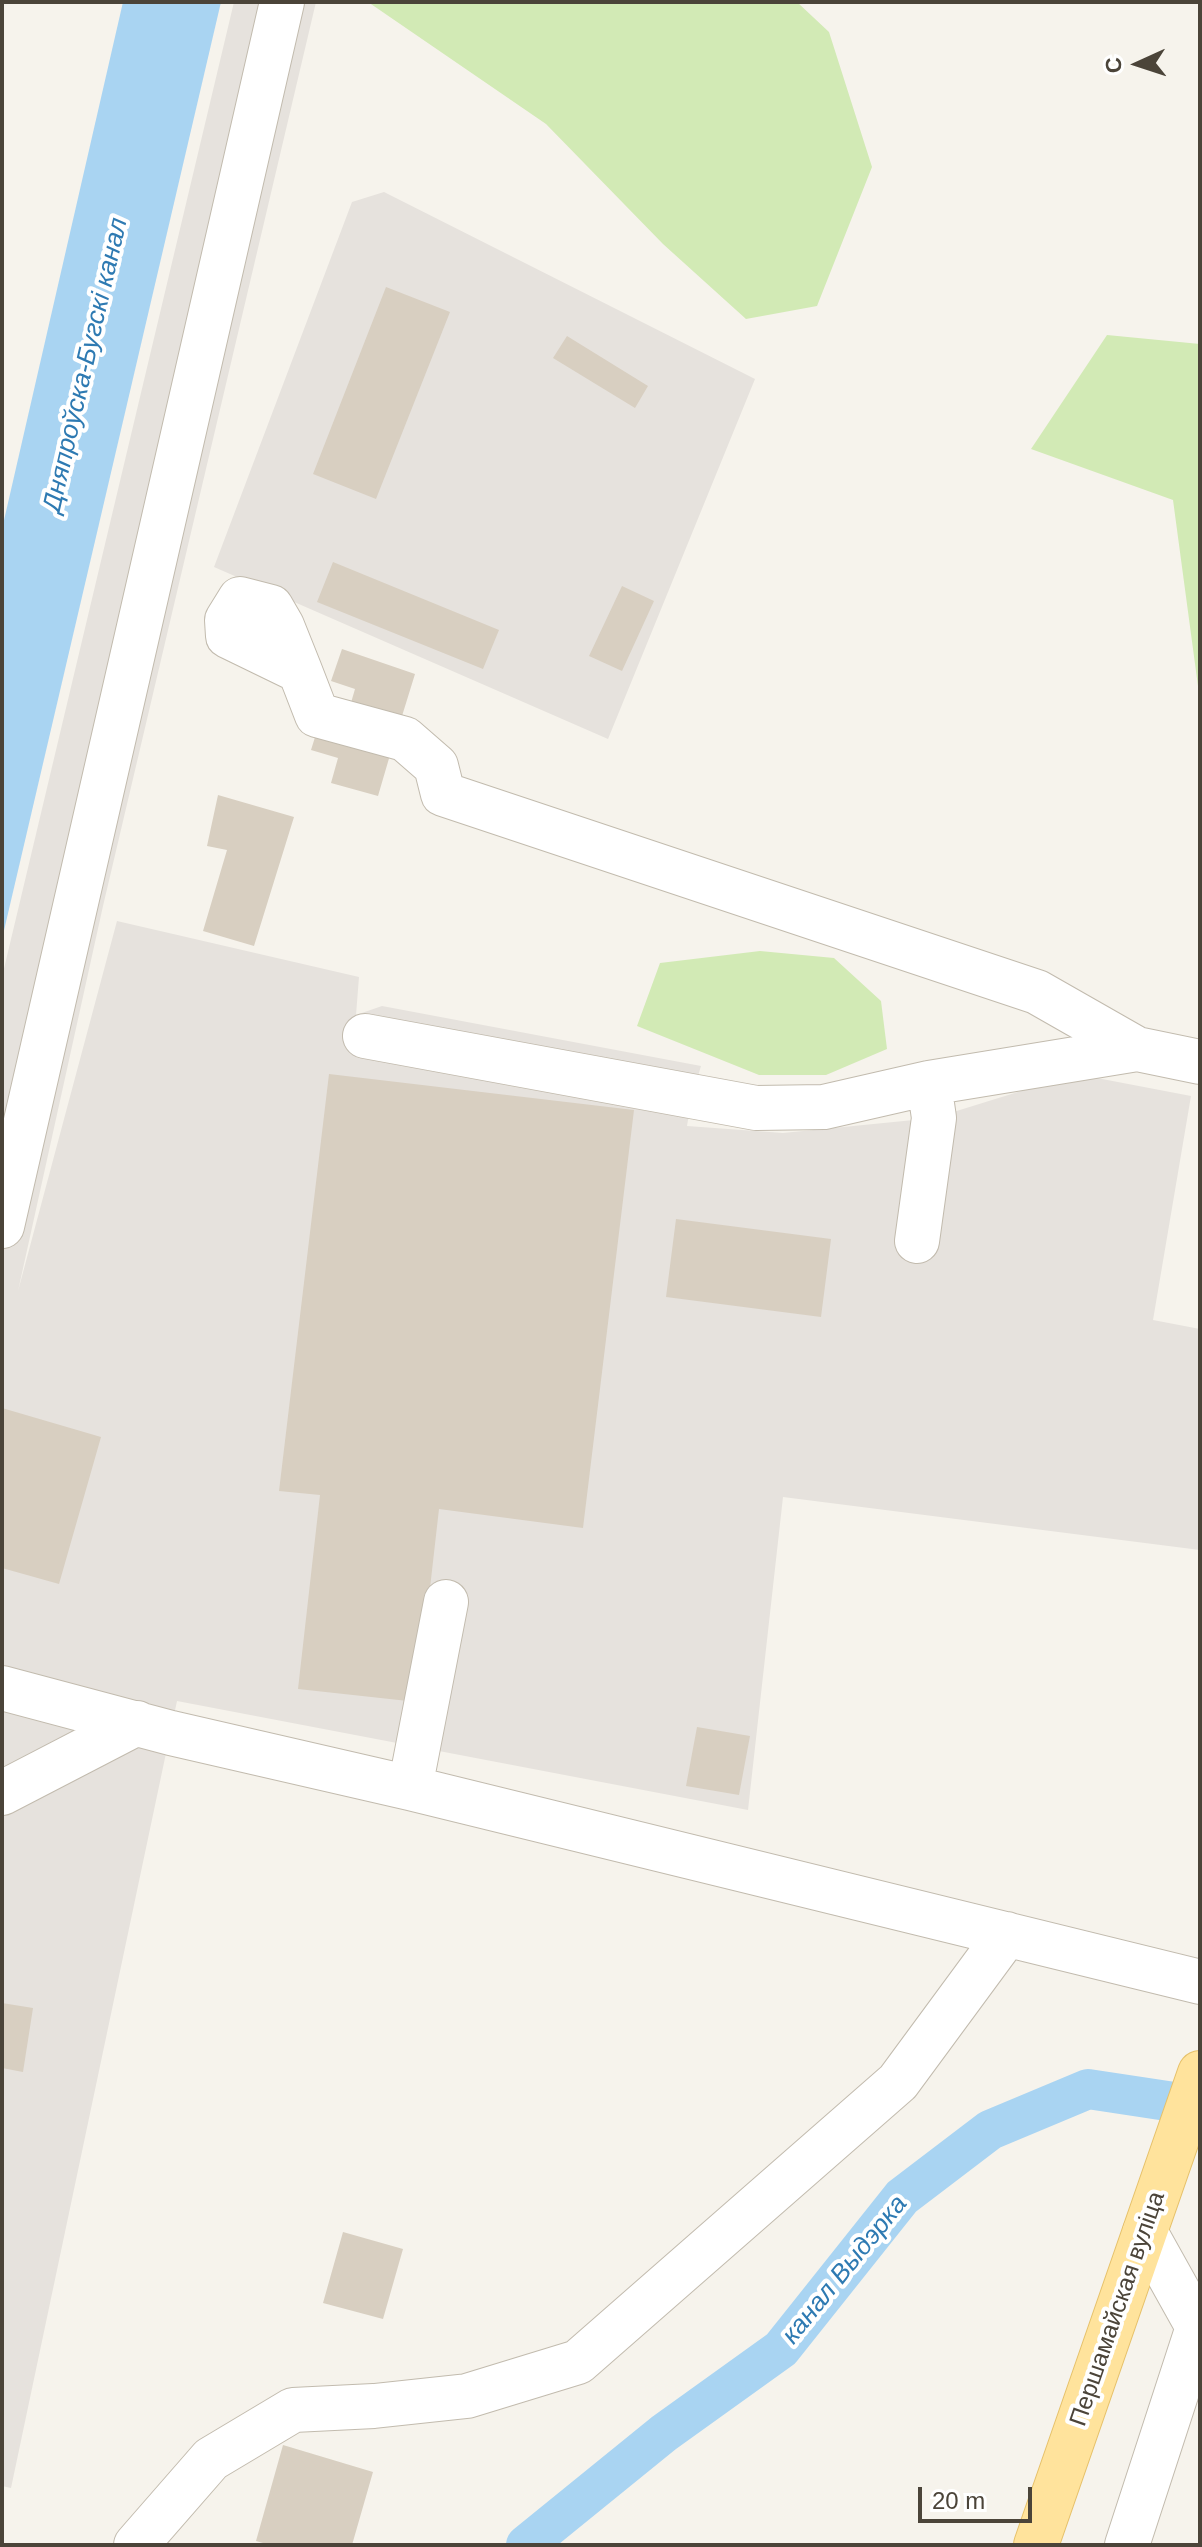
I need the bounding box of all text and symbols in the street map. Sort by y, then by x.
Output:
north arrow [1098,24,1178,104]
text: С [1101,57,1126,74]
water label: Дняпроўска-Бугскі канал [37,215,135,515]
street label: Першамайская вуліца [1064,2188,1172,2430]
water label: канал Выдэрка [776,2189,914,2351]
scale bar [922,2471,1036,2521]
text: 20 m [932,2487,985,2514]

